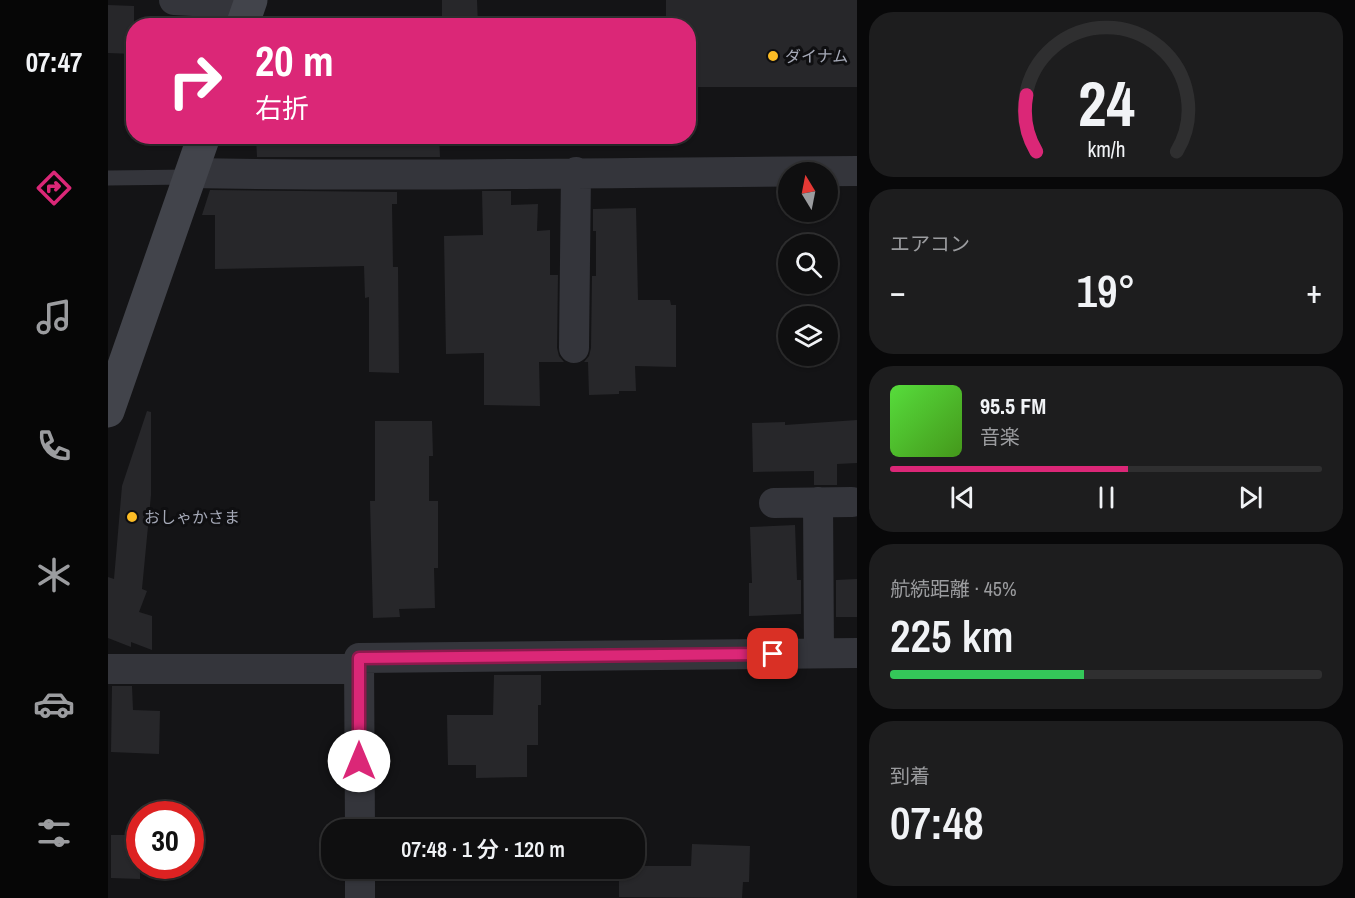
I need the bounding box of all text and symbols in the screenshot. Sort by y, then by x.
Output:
text: 20 m [255,33,334,89]
icon: right [156,42,234,120]
text: 07:47 [26,44,82,80]
place label: ダイナム [785,45,848,67]
marker: ダイナム [766,49,780,63]
text: 24 [1078,61,1134,145]
text: 右折 [255,90,309,126]
text: km/h [1087,135,1125,164]
north arrow [778,162,838,222]
map controls [778,162,838,366]
icon: directions [33,167,75,209]
text: エアコン [890,230,970,257]
button: search [778,234,838,294]
text: 19° [1076,260,1136,321]
text: − [890,269,906,313]
text: + [1306,269,1322,313]
icon: music [33,296,75,338]
button: layers [778,306,838,366]
text: 95.5 FM [980,391,1046,421]
text: 音楽 [980,423,1020,450]
icon: phone [33,425,75,467]
icon: previous [946,481,979,514]
icon: pause [1090,481,1123,514]
icon: next [1234,481,1267,514]
place label: おしゃかさま [144,506,240,528]
marker: おしゃかさま [125,510,139,524]
icon: climate [33,554,75,596]
text: 航続距離 · 45% [890,575,1017,602]
text: 225 km [890,605,1014,666]
pin [747,628,798,679]
icon: arrive [756,637,789,670]
icon: car [33,683,75,725]
position arrow [327,729,391,793]
text: 到着 [890,762,930,789]
text: 07:48 [890,792,984,853]
speed limit sign: 30 [126,801,204,879]
icon: filters [33,812,75,854]
text: 07:48 · 1 分 · 120 m [401,834,565,864]

